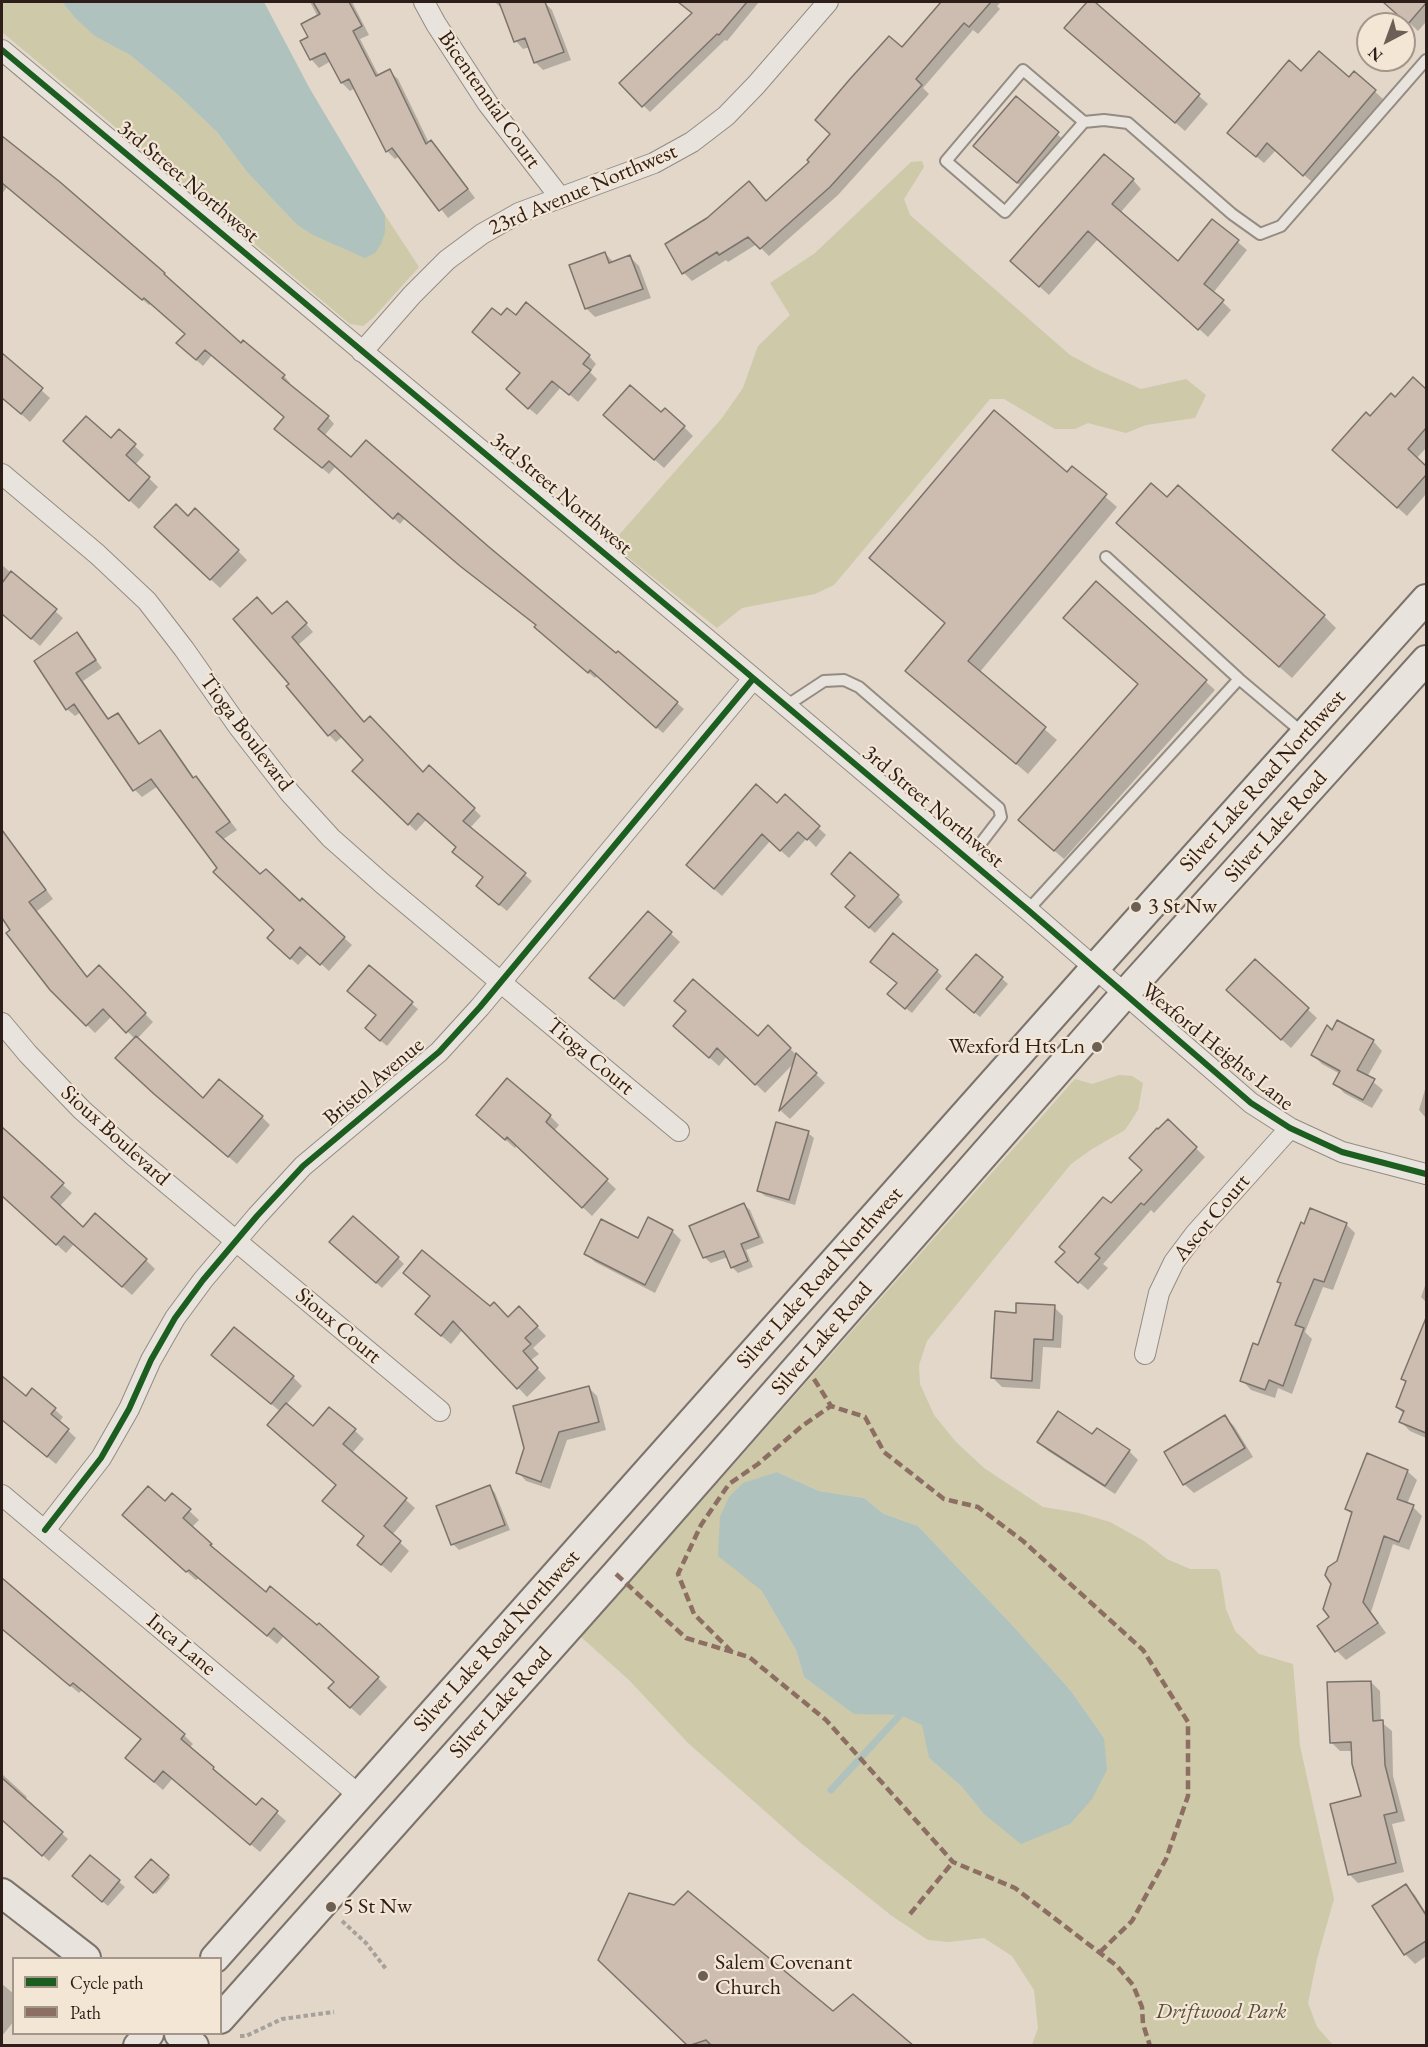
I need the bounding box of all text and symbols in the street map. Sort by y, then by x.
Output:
north arrow [1356,12,1416,72]
street label: Bicentennial Court [432,26,546,174]
text: N [1363,42,1387,67]
street label: 3rd Street Northwest [112,115,264,249]
street label: 23rd Avenue Northwest [485,138,681,242]
street label: 3rd Street Northwest [485,427,637,561]
street label: Tioga Boulevard [193,669,299,797]
street label: Silver Lake Road Northwest [1174,684,1352,878]
street label: 3rd Street Northwest [857,740,1009,874]
street label: Silver Lake Road [1219,766,1333,888]
place label: 3 St Nw [1148,894,1217,920]
marker: 3 St Nw [1129,900,1143,914]
street label: Wexford Heights Lane [1135,977,1299,1117]
street label: Tioga Court [541,1013,639,1101]
street label: Bristol Avenue [318,1032,430,1132]
place label: Wexford Hts Ln [948,1034,1085,1060]
marker: Wexford Hts Ln [1090,1040,1104,1054]
street label: Sioux Boulevard [55,1080,175,1192]
street label: Ascot Court [1168,1169,1256,1267]
street label: Silver Lake Road Northwest [731,1181,909,1375]
street label: Silver Lake Road [766,1277,878,1401]
street label: Sioux Court [290,1282,386,1370]
street label: Silver Lake Road Northwest [408,1544,586,1738]
street label: Inca Lane [141,1608,221,1682]
street label: Silver Lake Road [444,1642,558,1764]
place label: 5 St Nw [343,1894,412,1920]
marker: 5 St Nw [324,1900,338,1914]
place label: Salem Covenant Church [715,1950,852,2002]
legend [12,1957,222,2035]
marker: Salem Covenant Church [696,1969,710,1983]
text: Cycle path [70,1971,144,1994]
park label: Driftwood Park [1155,1999,1287,2025]
text: Path [70,2001,101,2024]

